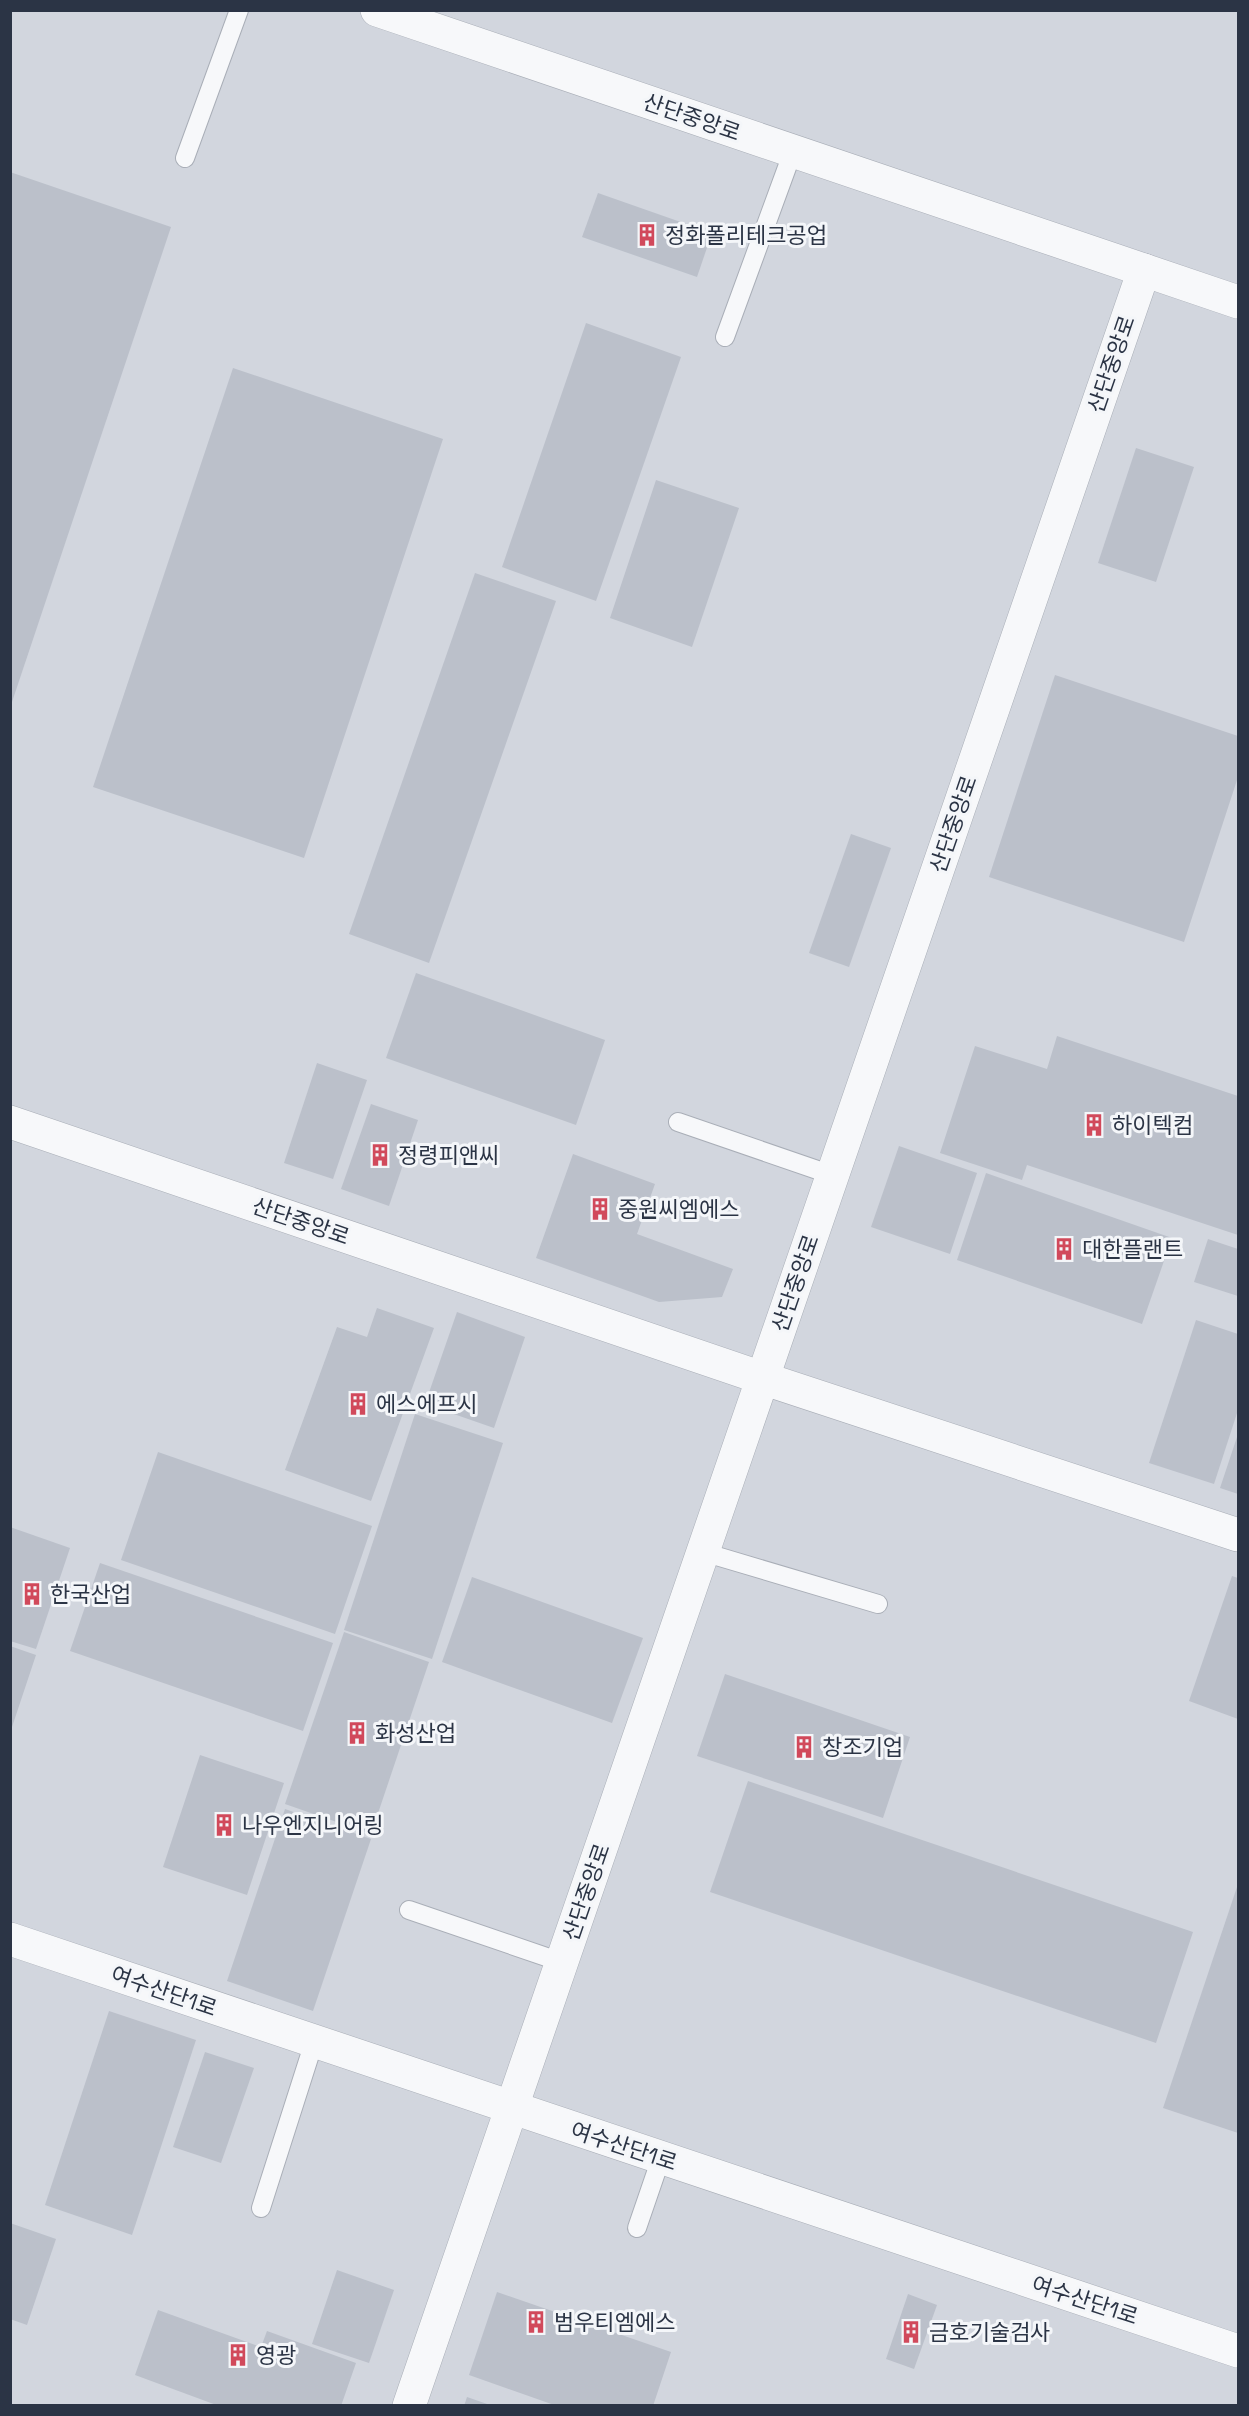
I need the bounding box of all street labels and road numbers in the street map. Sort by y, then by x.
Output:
street label: 산단중앙로 [640,87,744,147]
street label: 산단중앙로 [1081,312,1141,416]
street label: 산단중앙로 [923,772,983,876]
street label: 산단중앙로 [249,1191,353,1251]
street label: 산단중앙로 [765,1231,825,1335]
street label: 산단중앙로 [556,1840,616,1944]
street label: 여수산단1로 [107,1960,221,2022]
street label: 여수산단1로 [567,2116,681,2176]
street label: 여수산단1로 [1028,2270,1142,2330]

